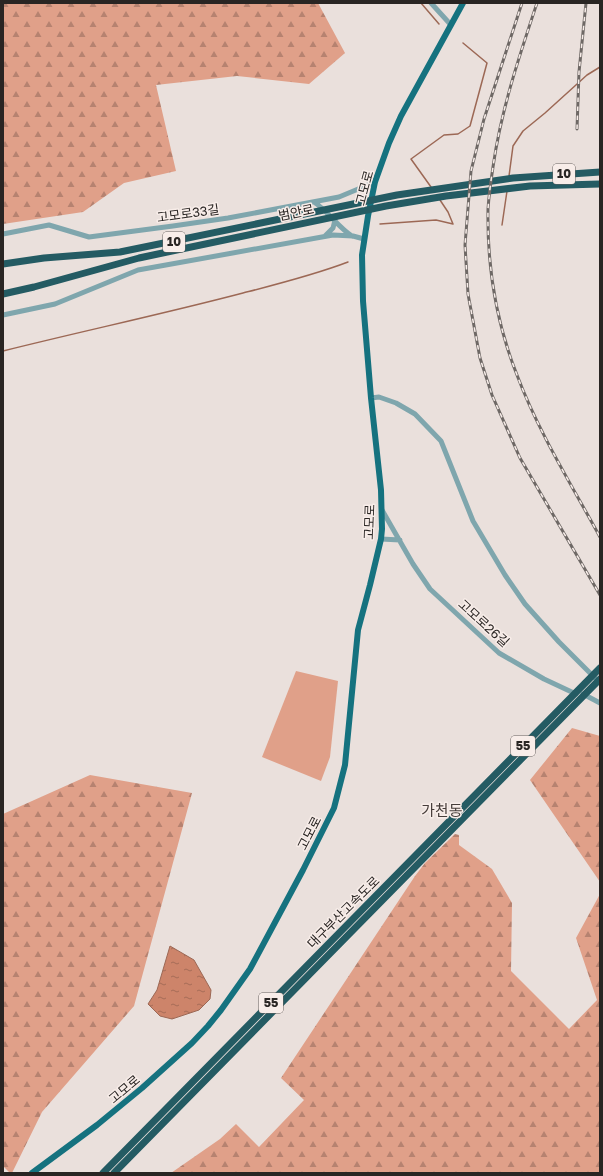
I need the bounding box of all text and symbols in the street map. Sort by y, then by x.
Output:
road number: 10 [553,164,575,184]
street label: 고모로 [352,169,376,207]
street label: 범안로 [277,200,315,224]
street label: 고모로33길 [156,201,220,225]
road number: 10 [163,232,185,252]
street label: 고모로 [360,504,378,540]
street label: 고모로26길 [455,596,513,650]
road number: 55 [511,736,535,756]
district label: 가천동 [421,801,463,819]
street label: 고모로 [294,813,324,853]
street label: 대구부산고속도로 [304,872,383,951]
road number: 55 [259,993,283,1013]
street label: 고모로 [105,1071,143,1107]

